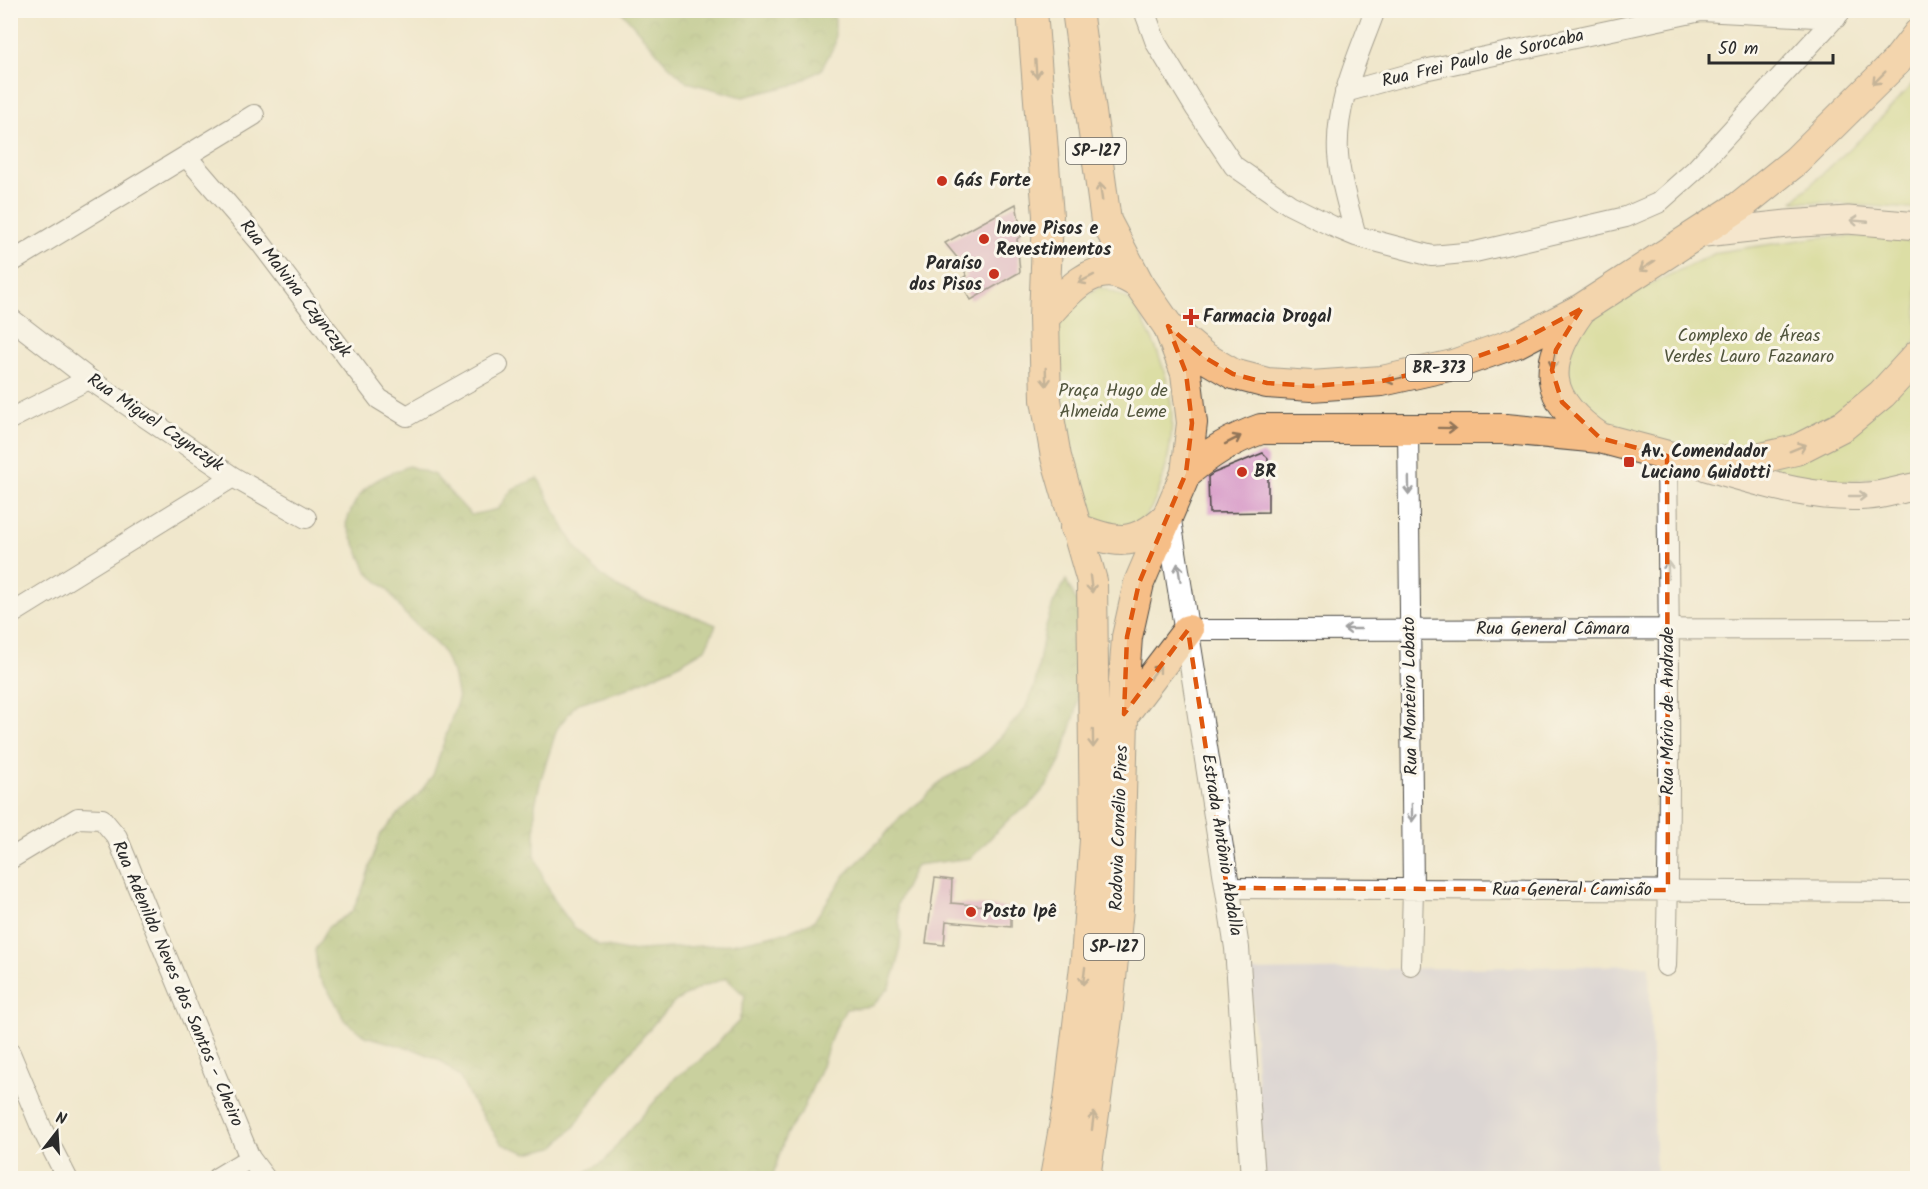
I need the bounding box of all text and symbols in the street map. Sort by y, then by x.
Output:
street label: Rua Frei Paulo de Sorocaba [1379,22,1587,96]
scale bar [1709,27,1834,65]
text: 50 m [1718,35,1758,64]
one-way arrow [1031,58,1042,78]
one-way arrow [1872,71,1887,86]
road number: SP-127 [1066,138,1126,164]
place label: Gás Forte [954,167,1031,196]
marker: Gás Forte [935,174,949,188]
one-way arrow [1096,183,1107,203]
street label: Rua Malvina Czynczyk [232,214,359,365]
place label: Inove Pisos e Revestimentos [996,215,1112,265]
one-way arrow [1850,215,1870,226]
marker: Inove Pisos e Revestimentos [977,232,991,246]
place label: Paraíso dos Pisos [909,250,983,300]
one-way arrow [1638,260,1655,273]
marker: Paraíso dos Pisos [987,267,1001,281]
one-way arrow [1077,274,1095,286]
place label: Farmacia Drogal [1203,303,1332,332]
marker: Farmacia Drogal [1184,310,1198,324]
park label: Complexo de Áreas Verdes Lauro Fazanaro [1664,322,1834,372]
one-way arrow [1548,350,1559,369]
road number: BR-373 [1406,355,1472,381]
street label: Rua Miguel Czynczyk [81,366,230,480]
one-way arrow [1040,366,1051,386]
one-way arrow [1385,373,1404,385]
park label: Praça Hugo de Almeida Leme [1058,377,1168,427]
one-way arrow [1436,422,1456,434]
one-way arrow [1224,433,1242,445]
place label: Av. Comendador Luciano Guidotti [1641,438,1771,488]
one-way arrow [1788,442,1807,453]
marker: Av. Comendador Luciano Guidotti [1622,455,1636,469]
place label: BR [1254,458,1276,487]
marker: BR [1235,465,1249,479]
one-way arrow [1403,475,1415,495]
one-way arrow [1848,490,1868,502]
one-way arrow [1662,561,1674,581]
one-way arrow [1173,563,1184,583]
one-way arrow [1085,574,1096,593]
street label: Rua General Câmara [1476,615,1630,644]
street label: Rua Monteiro Lobato [1395,617,1427,775]
one-way arrow [1342,623,1362,635]
street label: Rua Mário de Andrade [1654,627,1683,795]
one-way arrow [1149,664,1162,680]
one-way arrow [1087,729,1099,749]
street label: Rodovia Cornélio Pires [1103,744,1137,911]
street label: Estrada Antônio Abdalla [1192,752,1250,938]
one-way arrow [1406,802,1418,822]
street label: Rua Adenildo Neves dos Santos - Cheiro [103,836,251,1132]
street label: Rua General Camisão [1492,876,1652,905]
place label: Posto Ipê [983,898,1057,927]
marker: Posto Ipê [964,905,978,919]
road number: SP-127 [1084,934,1144,960]
one-way arrow [1078,966,1089,985]
north arrow [27,1102,87,1162]
text: N [52,1106,69,1133]
one-way arrow [1088,1111,1099,1131]

